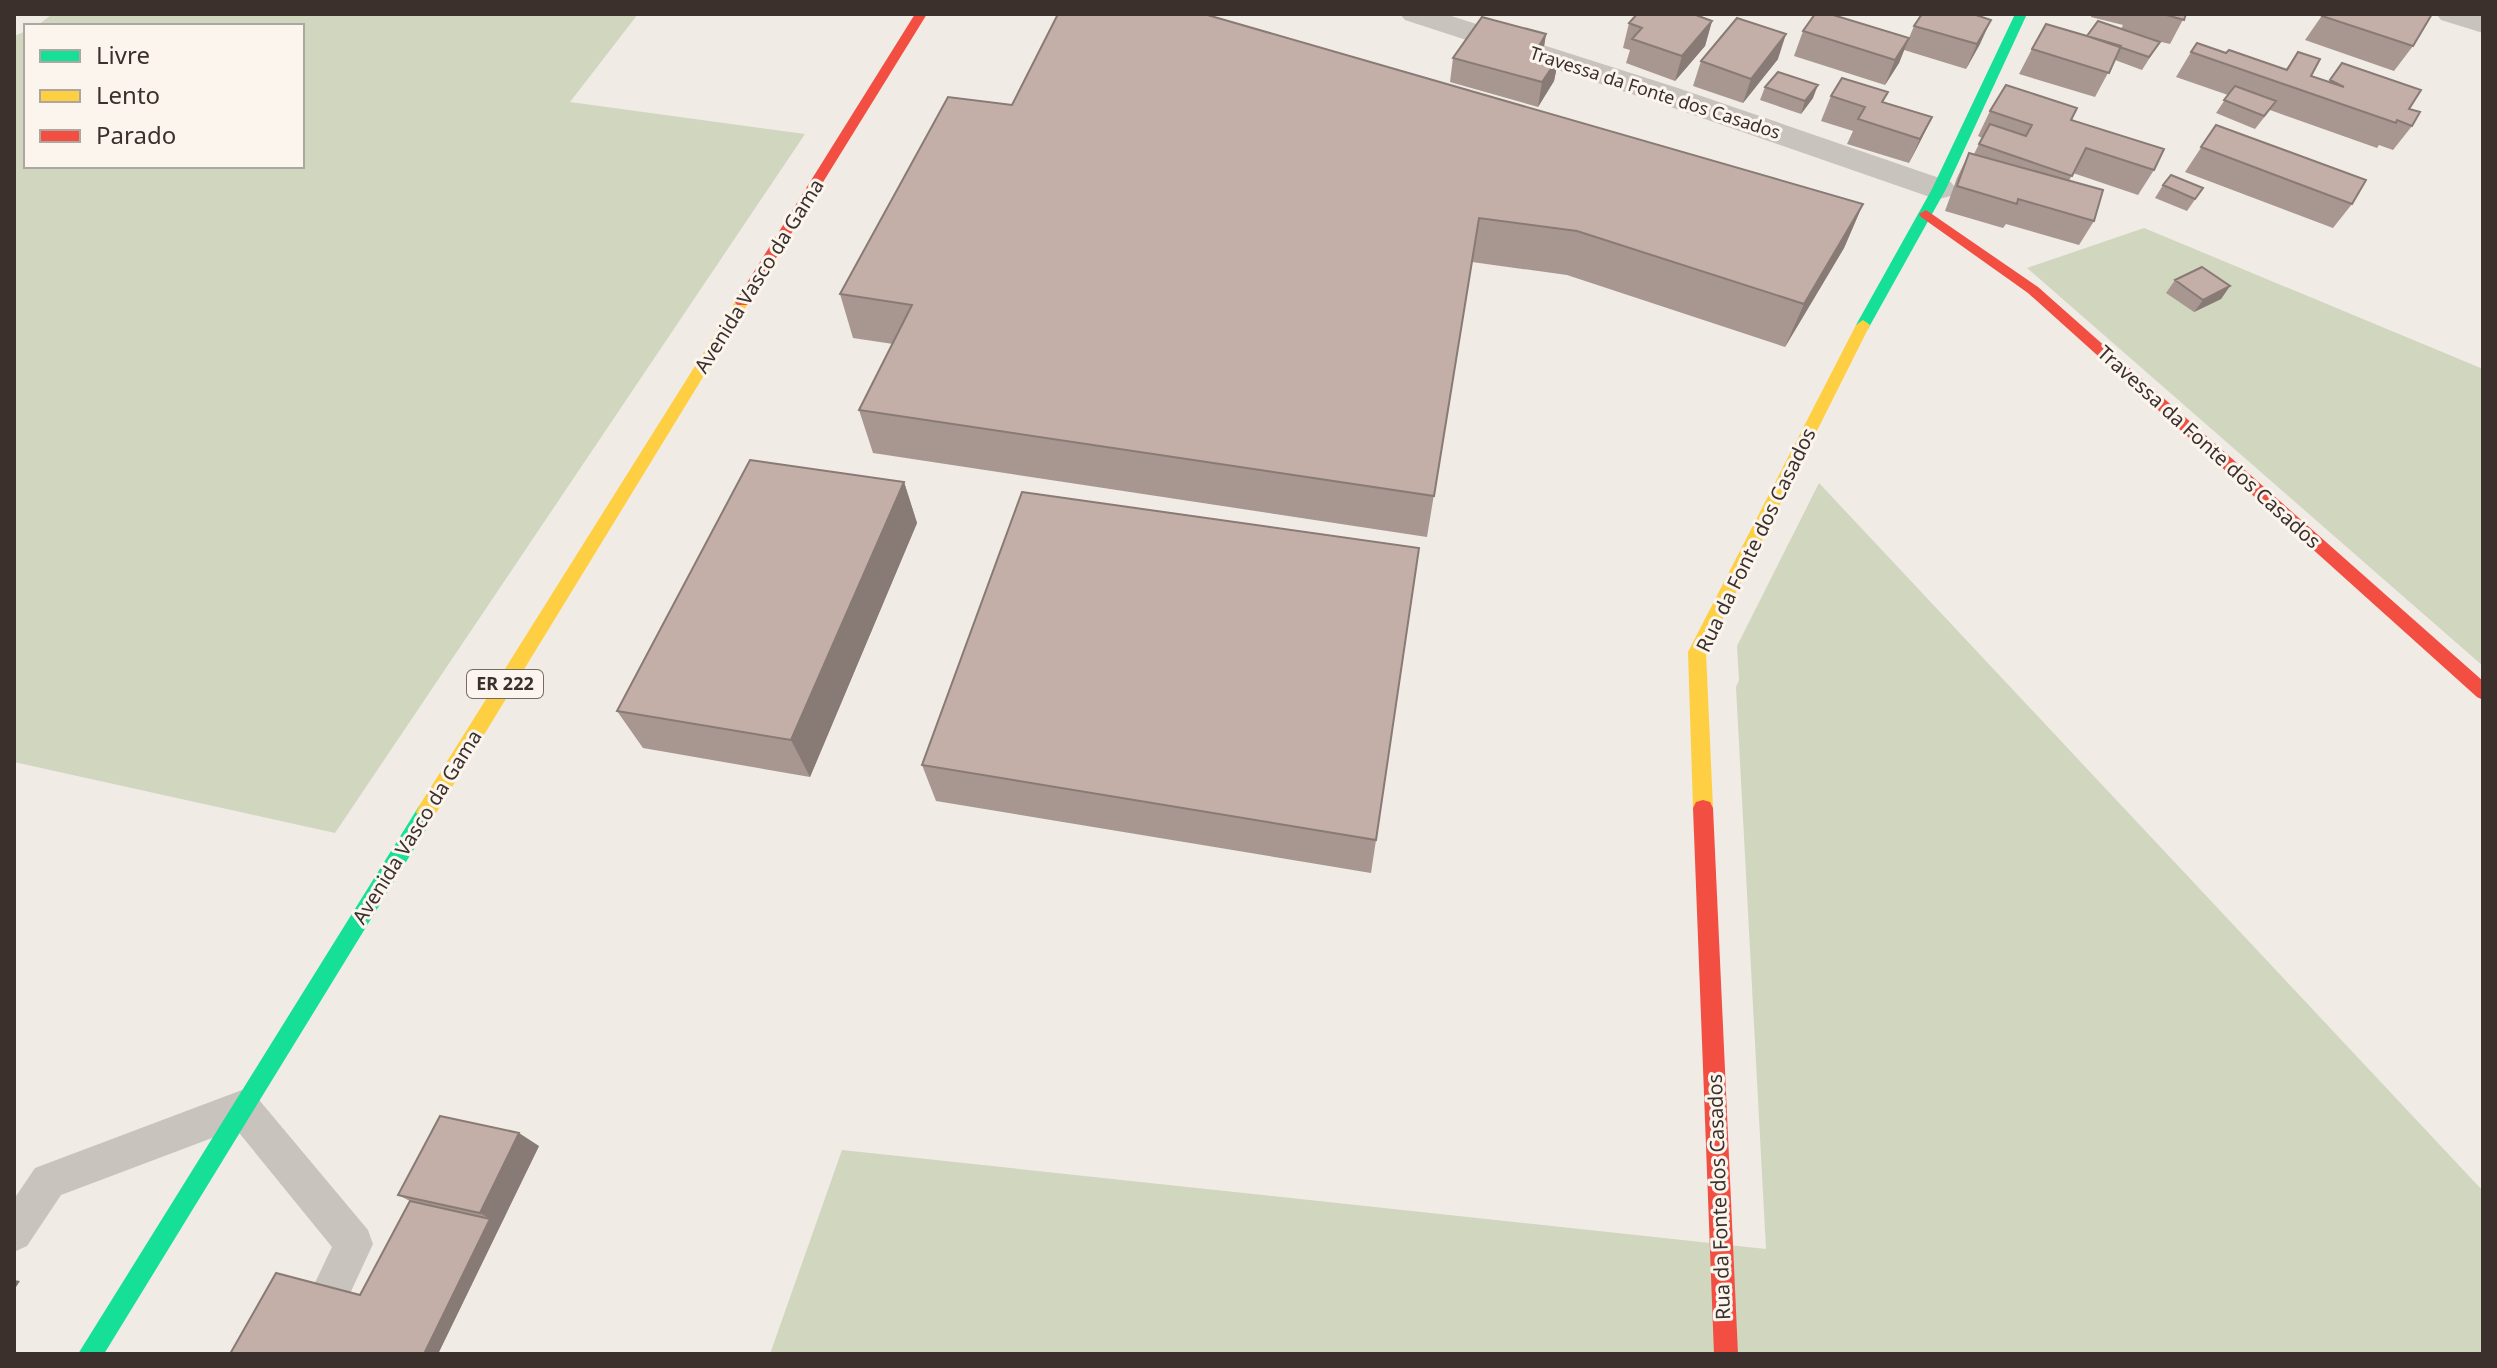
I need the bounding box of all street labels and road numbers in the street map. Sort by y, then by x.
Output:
street label: Travessa da Fonte dos Casados [1527,40,1784,144]
street label: Avenida Vasco da Gama [688,174,829,378]
street label: Travessa da Fonte dos Casados [2092,339,2327,554]
street label: Rua da Fonte dos Casados [1689,423,1822,656]
road number: ER 222 [467,670,543,698]
street label: Avenida Vasco da Gama [346,725,487,929]
street label: Rua da Fonte dos Casados [1701,1073,1736,1321]

